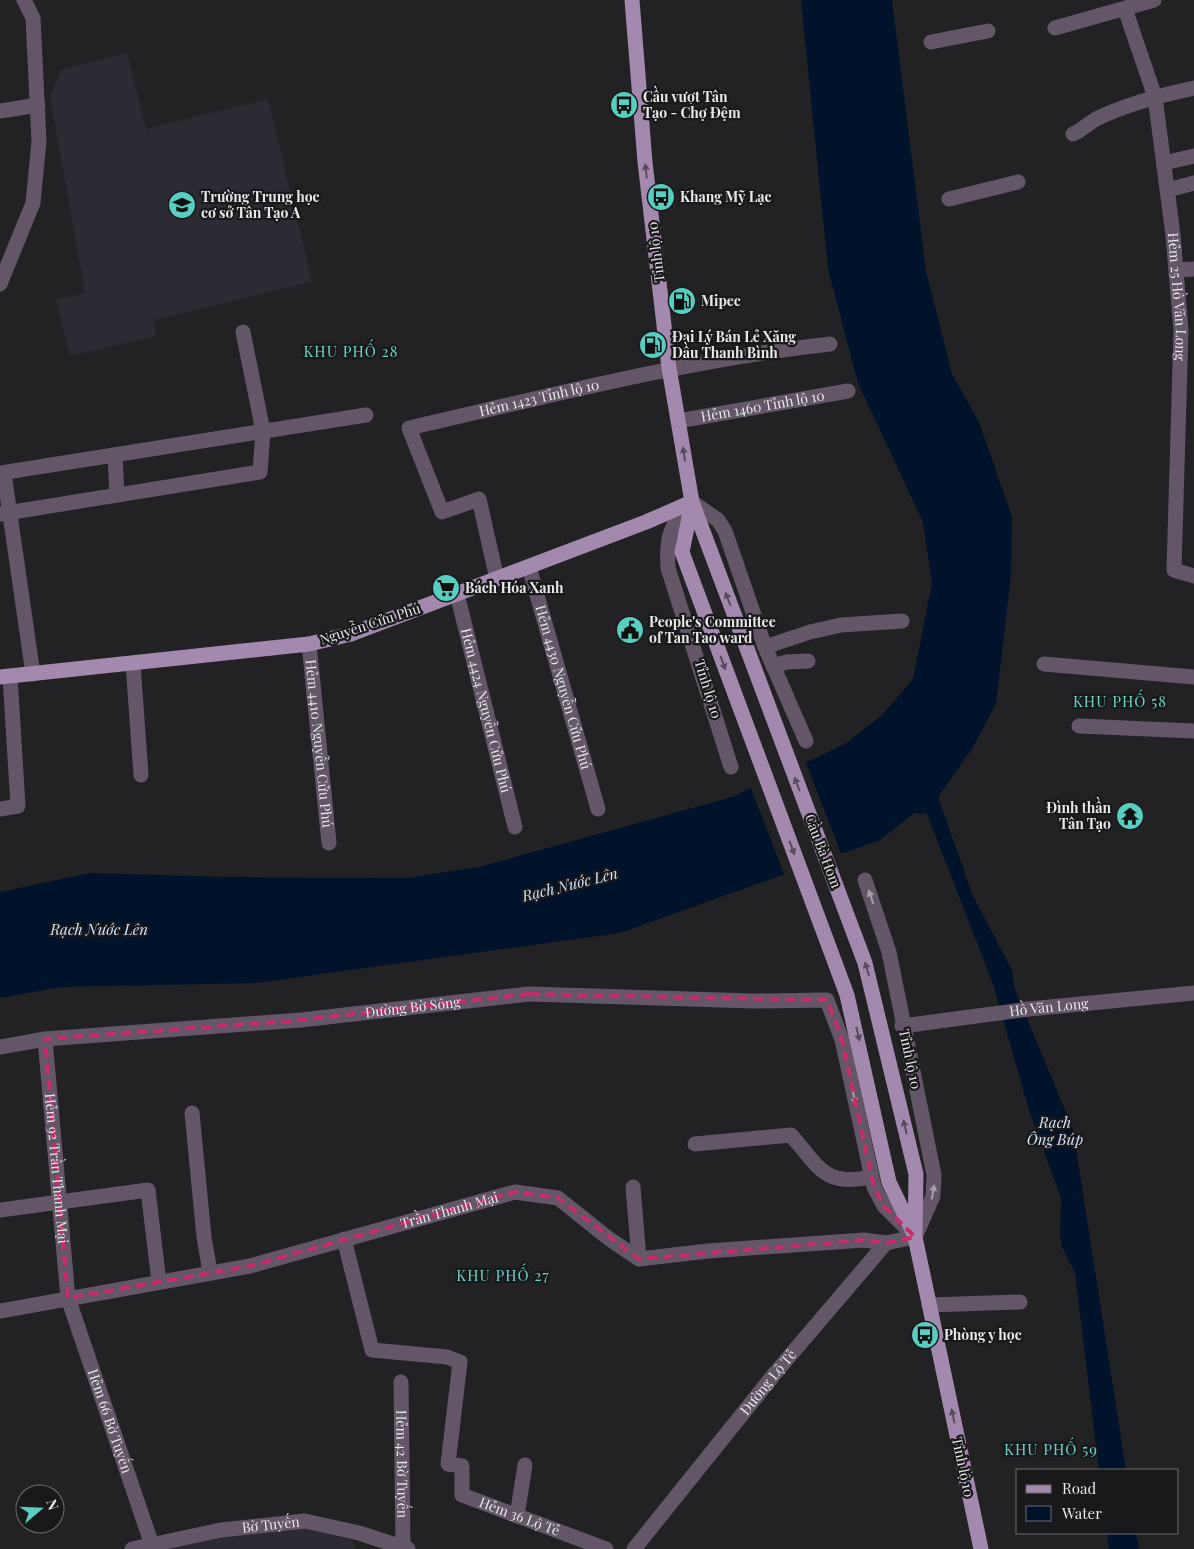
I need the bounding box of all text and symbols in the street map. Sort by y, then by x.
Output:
place label: Cầu vượt Tân Tạo - Chợ Đệm [643,85,741,122]
bus stop icon: Cầu vượt Tân Tạo - Chợ Đệm [609,90,639,120]
one-way arrow [642,163,650,179]
bus stop icon: Khang Mỹ Lạc [646,182,676,212]
place label: Trường Trung học cơ sở Tân Tạo A [201,187,320,222]
place label: Khang Mỹ Lạc [680,187,772,206]
school or university icon: Trường Trung học cơ sở Tân Tạo A [167,190,197,220]
street label: Tỉnh lộ 10 [642,221,669,284]
street label: Hẻm 25 Hồ Văn Long [1164,232,1191,362]
fuel station icon: Mipec [667,286,697,316]
place label: Mipec [701,291,741,310]
place label: Đại Lý Bán Lẻ Xăng Dầu Thanh Bình [672,327,796,362]
fuel station icon: Đại Lý Bán Lẻ Xăng Dầu Thanh Bình [638,330,668,360]
district label: KHU PHỐ 28 [304,339,399,361]
street label: Hẻm 1423 Tỉnh lộ 10 [477,374,601,420]
street label: Hẻm 1460 Tỉnh lộ 10 [699,385,826,426]
one-way arrow [679,445,687,461]
supermarket icon: Bách Hóa Xanh [431,573,461,603]
place label: Bách Hóa Xanh [465,578,564,597]
one-way arrow [724,591,732,606]
street label: Nguyễn Cửu Phú [317,597,423,649]
street label: Hẻm 4430 Nguyễn Cửu Phú [531,603,596,771]
place label: People's Committee of Tan Tao ward [649,612,776,647]
public building icon: People's Committee of Tan Tao ward [615,615,645,645]
street label: Hẻm 4424 Nguyễn Cửu Phú [457,626,516,795]
one-way arrow [720,656,728,670]
street label: Tỉnh lộ 10 [690,657,726,721]
street label: Hẻm 4410 Nguyễn Cửu Phú [302,658,337,829]
district label: KHU PHỐ 58 [1073,689,1167,711]
one-way arrow [793,777,801,791]
place label: Đình thần Tân Tạo [1046,796,1111,833]
temple icon: Đình thần Tân Tạo [1115,801,1145,831]
street label: Cầu Bà Hom [801,811,847,891]
one-way arrow [789,841,797,855]
water label: Rạch Nước Lên [519,863,620,906]
one-way arrow [867,890,874,905]
water label: Rạch Nước Lên [49,919,148,939]
one-way arrow [862,961,870,976]
street label: Đường Bờ Sông [364,992,462,1022]
street label: Hồ Văn Long [1008,993,1090,1021]
one-way arrow [854,1027,862,1042]
street label: Tỉnh lộ 10 [895,1027,926,1091]
one-way arrow [851,1090,859,1106]
street label: Hẻm 92 Trần Thanh Mại [41,1092,73,1244]
water label: Rạch Ông Búp [1027,1112,1083,1149]
one-way arrow [901,1119,909,1134]
one-way arrow [929,1184,937,1200]
street label: Trần Thanh Mại [398,1187,500,1233]
district label: KHU PHỐ 27 [456,1263,550,1285]
bus stop icon: Phòng y học [910,1320,940,1350]
place label: Phòng y học [944,1325,1022,1344]
street label: Đường Lộ Tẻ [735,1345,800,1419]
street label: Hẻm 66 Bờ Tuyến [84,1366,137,1476]
one-way arrow [948,1407,956,1423]
street label: Hẻm 42 Bờ Tuyến [392,1410,415,1519]
street label: Tỉnh lộ 10 [948,1435,979,1499]
district label: KHU PHỐ 59 [1004,1437,1098,1459]
legend [1016,1469,1179,1534]
text: Road [1062,1478,1096,1498]
north arrow [15,1484,65,1534]
street label: Hẻm 36 Lộ Tẻ [477,1492,563,1540]
text: N [42,1497,63,1512]
text: Water [1061,1503,1102,1523]
street label: Bờ Tuyến [241,1511,301,1537]

